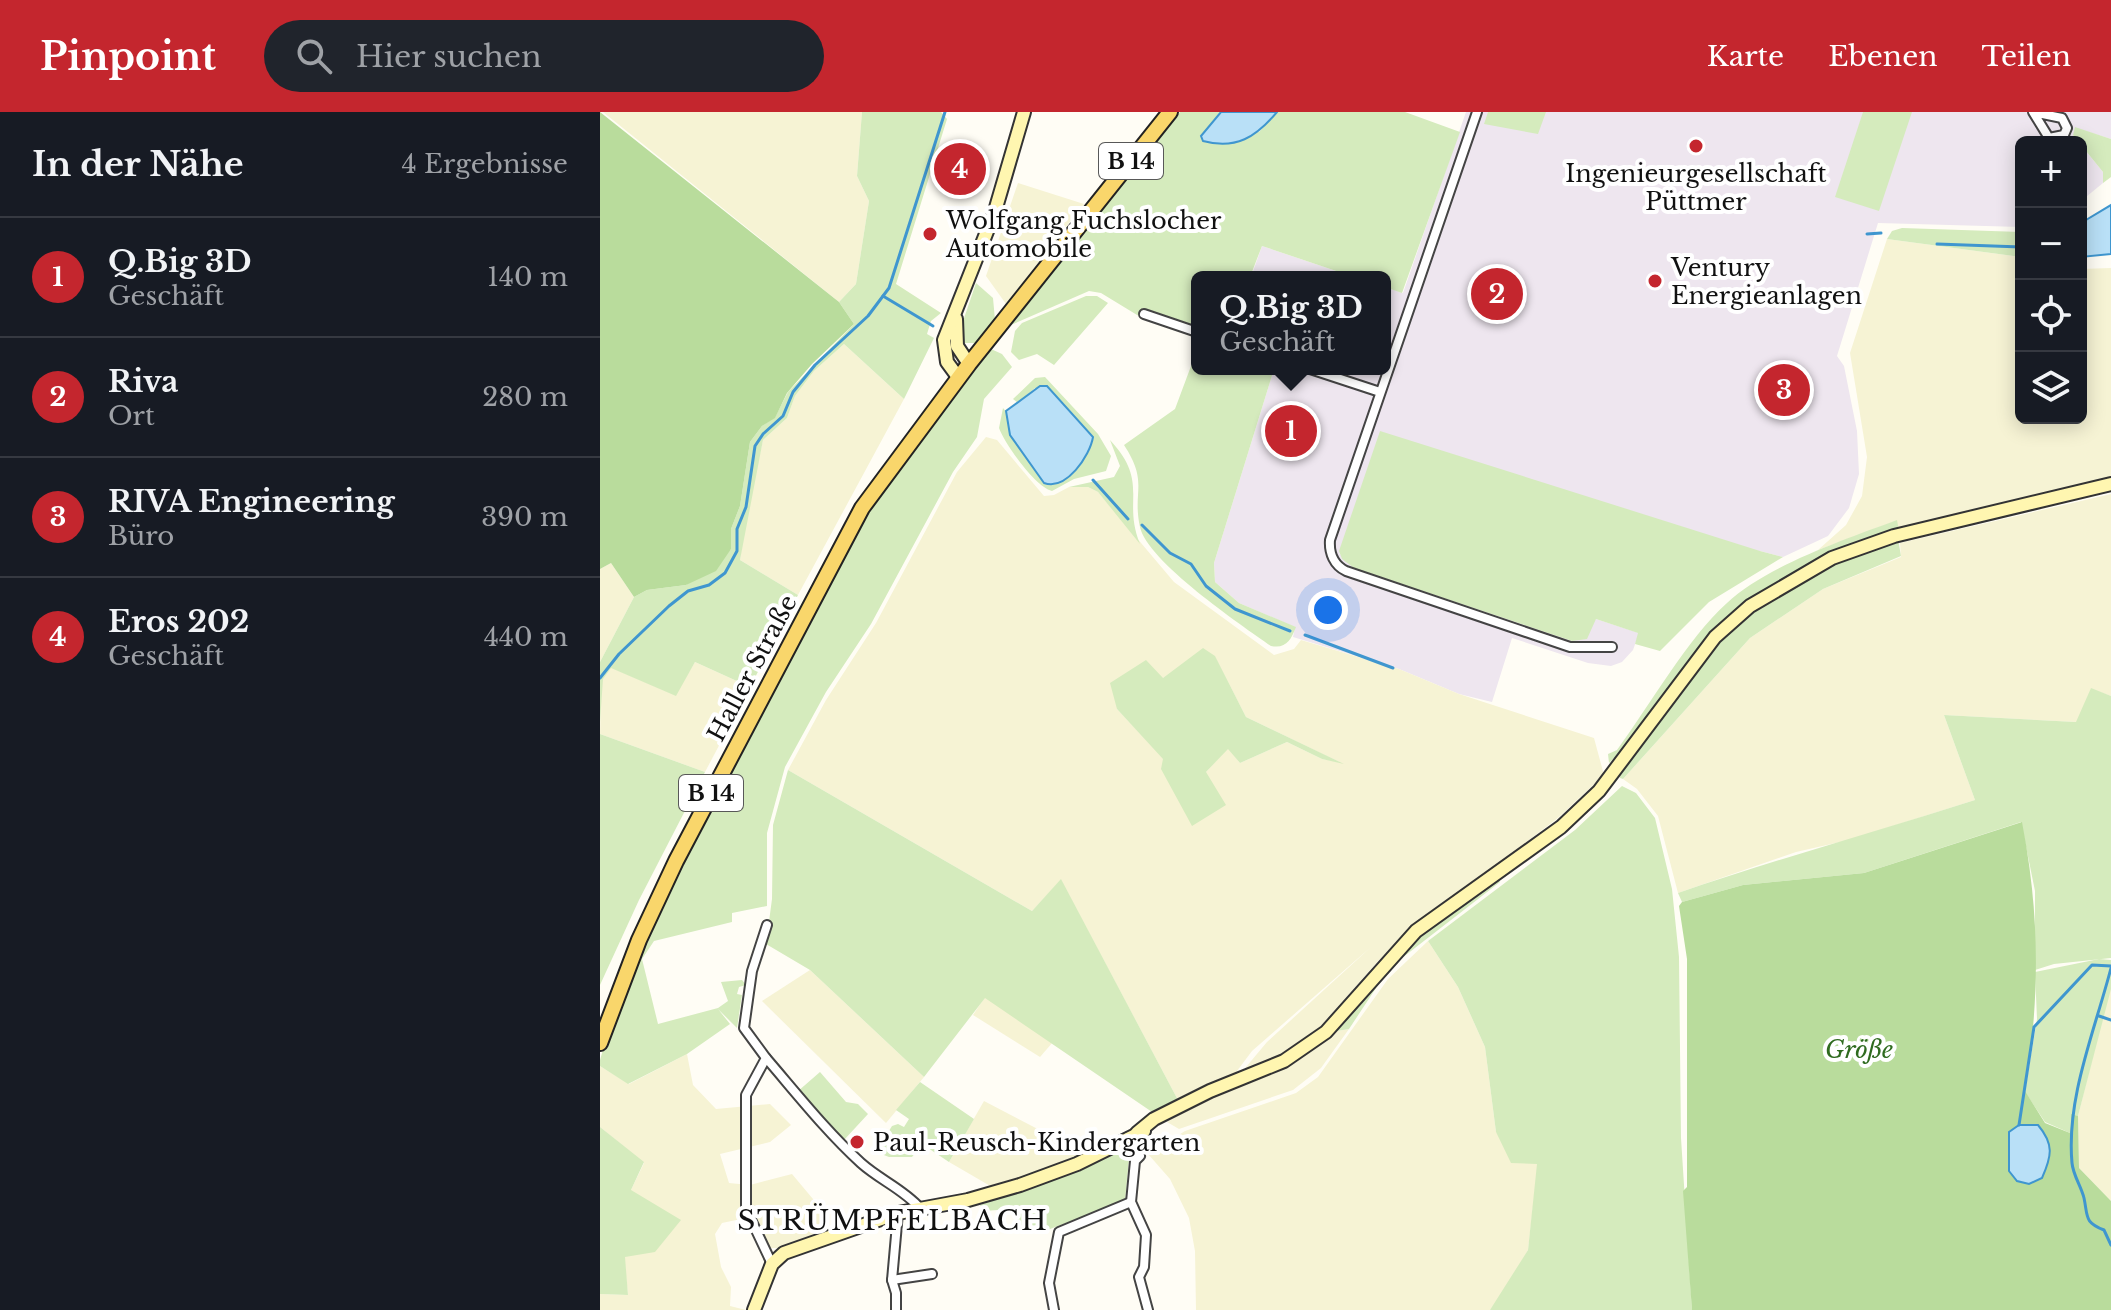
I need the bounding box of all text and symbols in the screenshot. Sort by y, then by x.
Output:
search box [264,20,824,92]
text: Pinpoint [40,33,216,80]
icon: search [292,34,336,78]
text: Hier suchen [356,38,542,75]
text: Karte [1707,39,1784,74]
text: Ebenen [1828,39,1937,74]
text: Teilen [1981,39,2071,74]
map controls [2015,136,2087,424]
button: + [2015,136,2087,208]
marker: Ingenieurgesellschaft Püttmer [1687,137,1705,155]
pin: 4 [934,139,986,199]
text: In der Nähe [32,143,244,185]
road number: B 14 [1099,143,1163,179]
text: 4 Ergebnisse [401,148,568,180]
place label: Ingenieurgesellschaft Püttmer [1565,159,1827,216]
place label: Wolfgang Fuchslocher Automobile [945,206,1222,263]
button: − [2015,208,2087,280]
marker: Wolfgang Fuchslocher Automobile [921,225,939,243]
text: Q.Big 3D [108,243,252,280]
place label: Ventury Energieanlagen [1670,253,1862,310]
text: 1 [52,261,64,293]
text: 140 m [487,261,568,293]
pin: 2 [1471,264,1523,324]
popup [1191,271,1391,375]
marker: Ventury Energieanlagen [1646,272,1664,290]
text: Geschäft [108,280,224,312]
button: locate [2015,280,2087,352]
text: Q.Big 3D [1219,289,1363,326]
text: Geschäft [1219,326,1335,358]
button: layers [2015,352,2087,424]
pin: 3 [1758,360,1810,420]
text: Riva [108,363,179,400]
text: 2 [50,381,66,413]
text: 280 m [482,381,568,413]
text: Ort [108,400,155,432]
pin: 1 [1265,401,1317,461]
text: RIVA Engineering [108,483,395,520]
text: 3 [50,501,66,533]
text: 390 m [481,501,568,533]
text: Büro [108,520,174,552]
street label: Haller Straße [701,590,803,746]
your location [1308,590,1348,630]
text: Eros 202 [108,603,249,640]
text: 4 [49,621,67,653]
text: 440 m [484,621,568,653]
text: Geschäft [108,640,224,672]
road number: B 14 [679,775,743,811]
park label: Größe [1825,1035,1893,1064]
place label: Paul-Reusch-Kindergarten [873,1128,1200,1157]
marker: Paul-Reusch-Kindergarten [848,1133,866,1151]
district label: STRÜMPFELBACH [737,1203,1049,1238]

